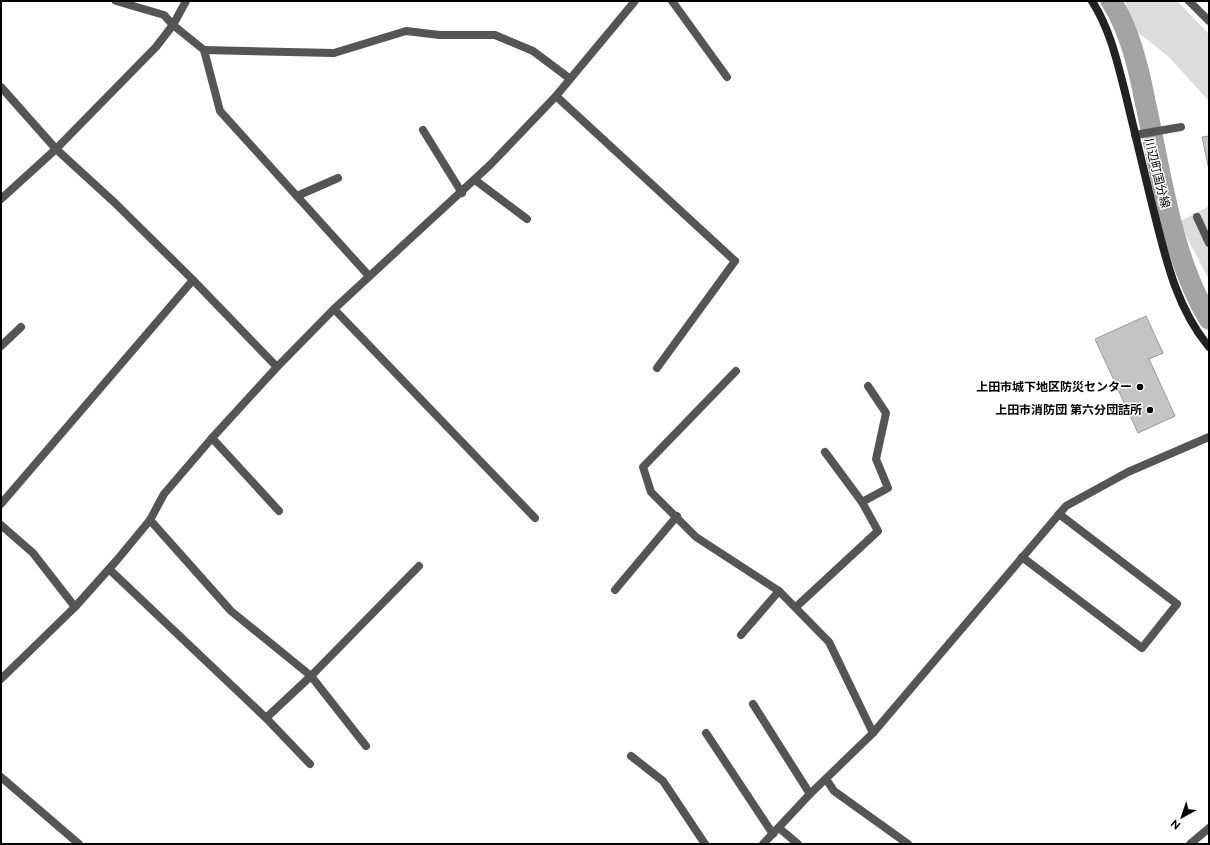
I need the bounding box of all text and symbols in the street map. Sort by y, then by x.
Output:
street label: 川辺町国分線 [1141,136,1173,210]
place label: 上田市城下地区防災センター [976,380,1132,394]
marker: 上田市城下地区防災センター [1135,382,1145,392]
place label: 上田市消防団 第六分団詰所 [995,403,1142,417]
marker: 上田市消防団 第六分団詰所 [1145,405,1155,415]
north arrow [1162,797,1202,837]
text: N [1168,817,1183,832]

